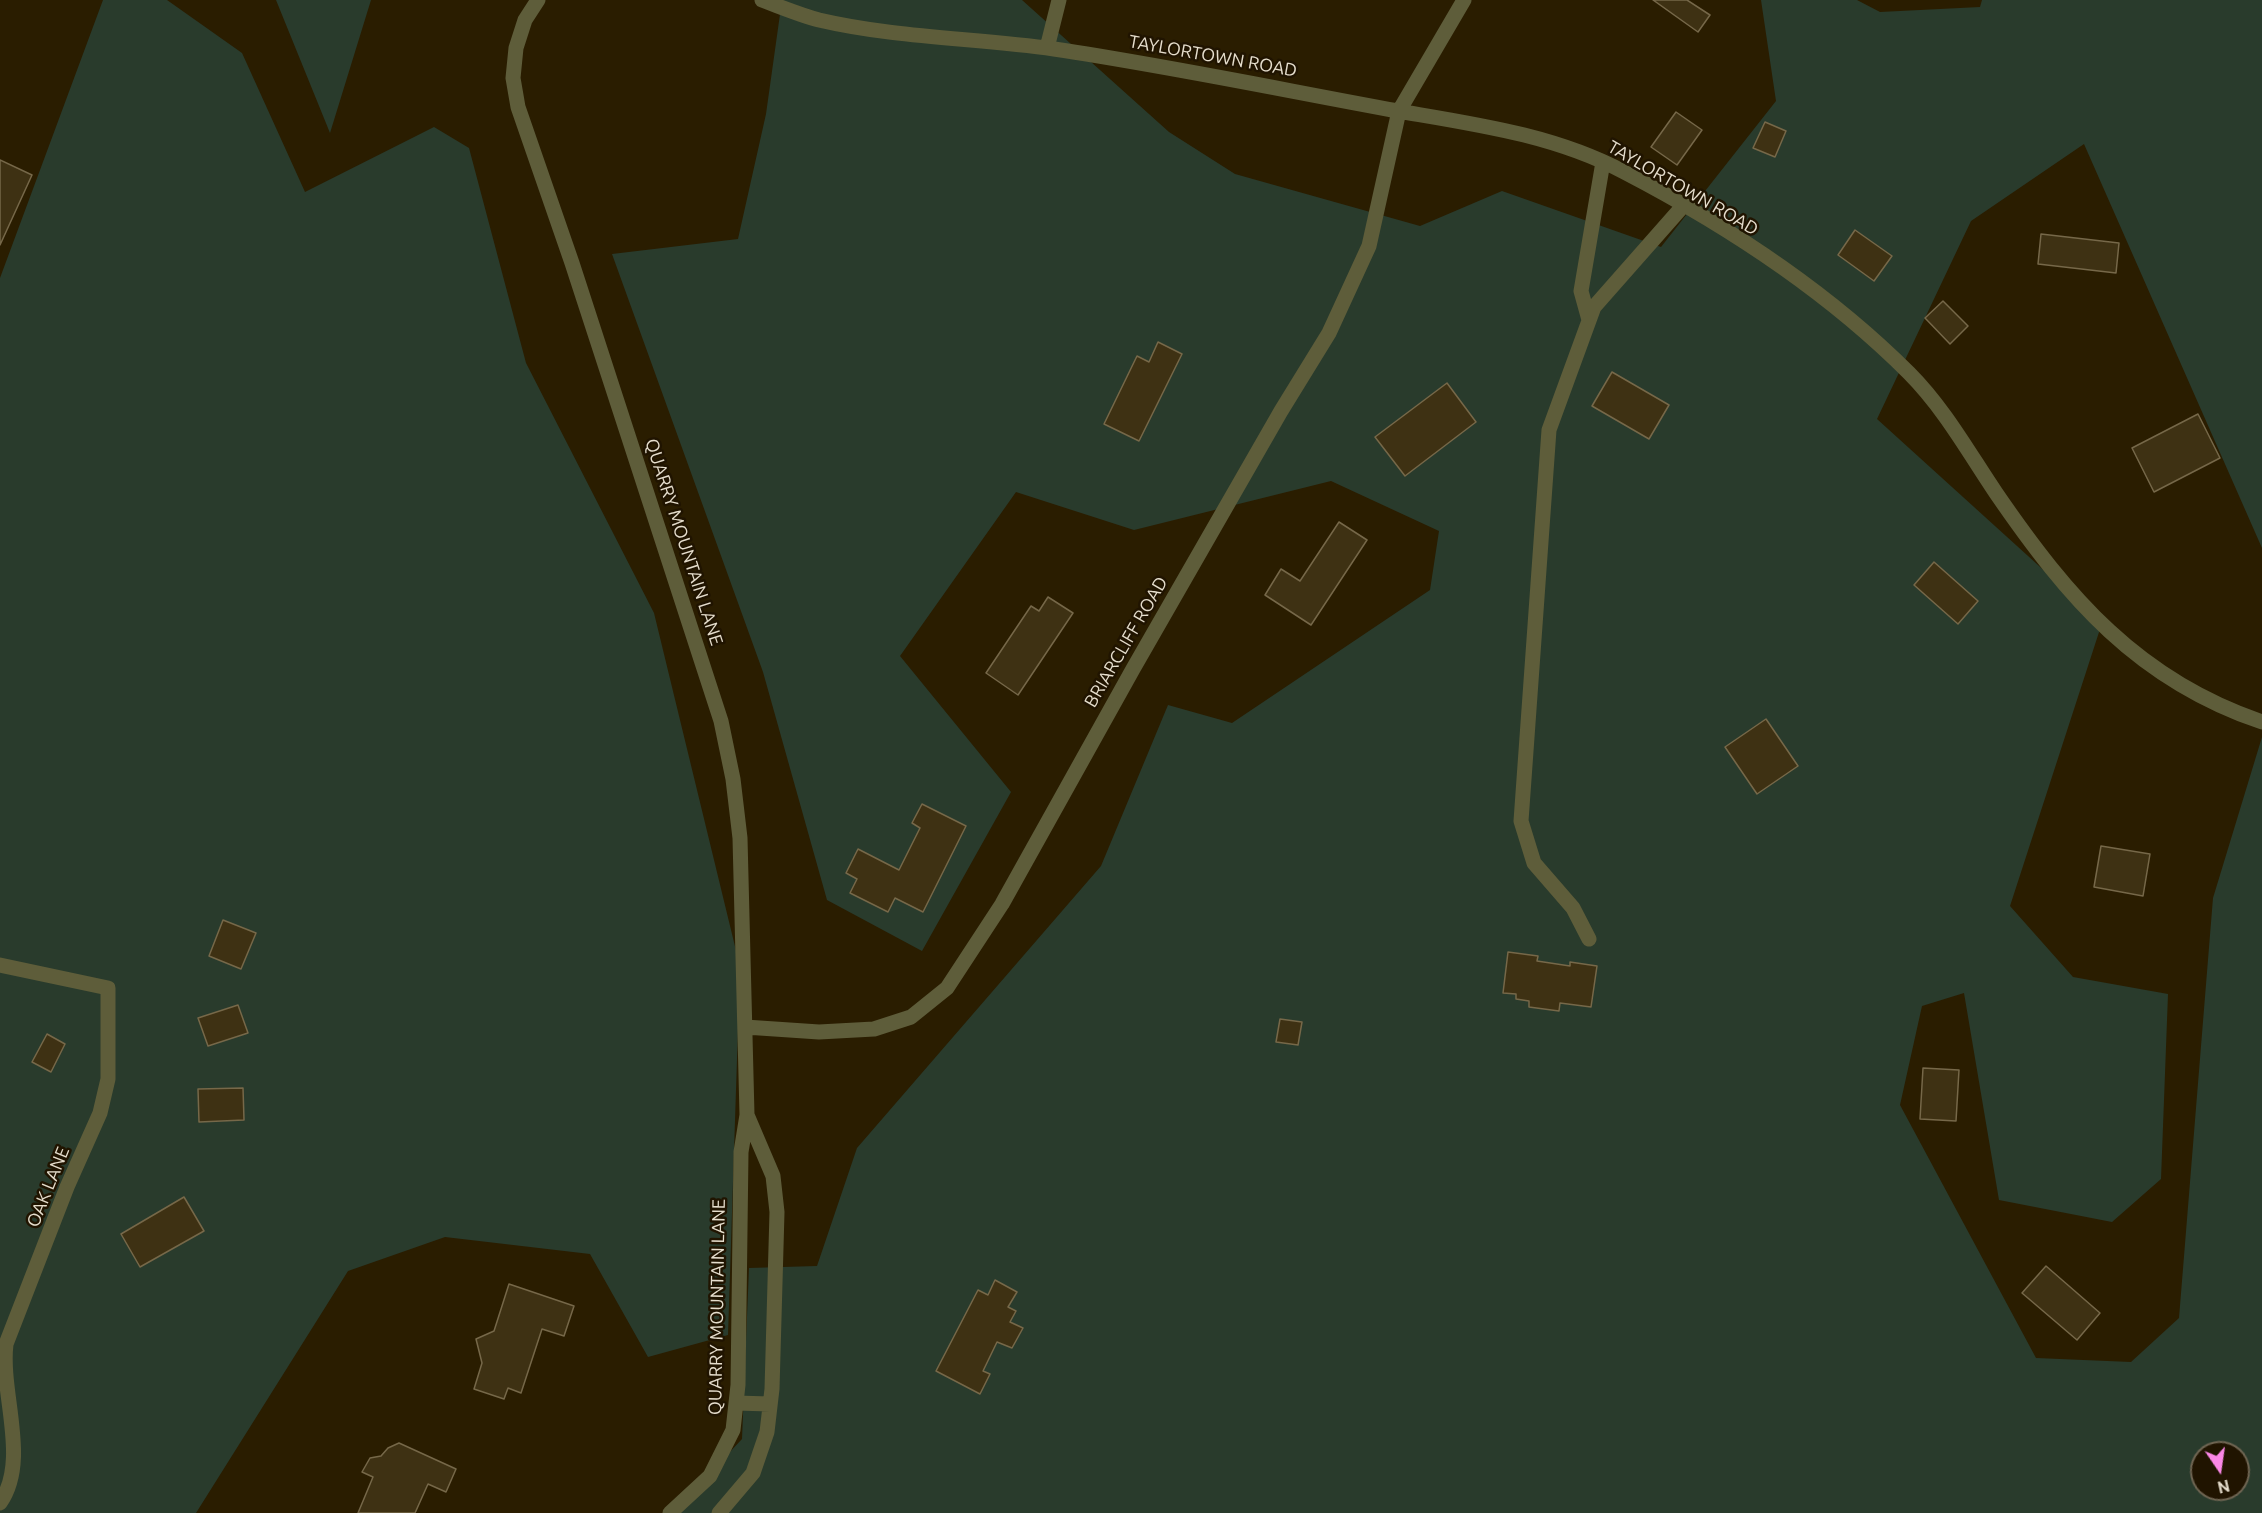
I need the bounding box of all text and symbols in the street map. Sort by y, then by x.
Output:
street label: TAYLORTOWN ROAD [1127,31,1299,81]
street label: TAYLORTOWN ROAD [1604,136,1762,240]
street label: QUARRY MOUNTAIN LANE [640,436,728,648]
street label: BRIARCLIFF ROAD [1080,573,1172,711]
street label: OAK LANE [22,1144,74,1230]
street label: QUARRY MOUNTAIN LANE [704,1199,730,1415]
north arrow [2190,1441,2250,1501]
text: N [2216,1476,2231,1497]

